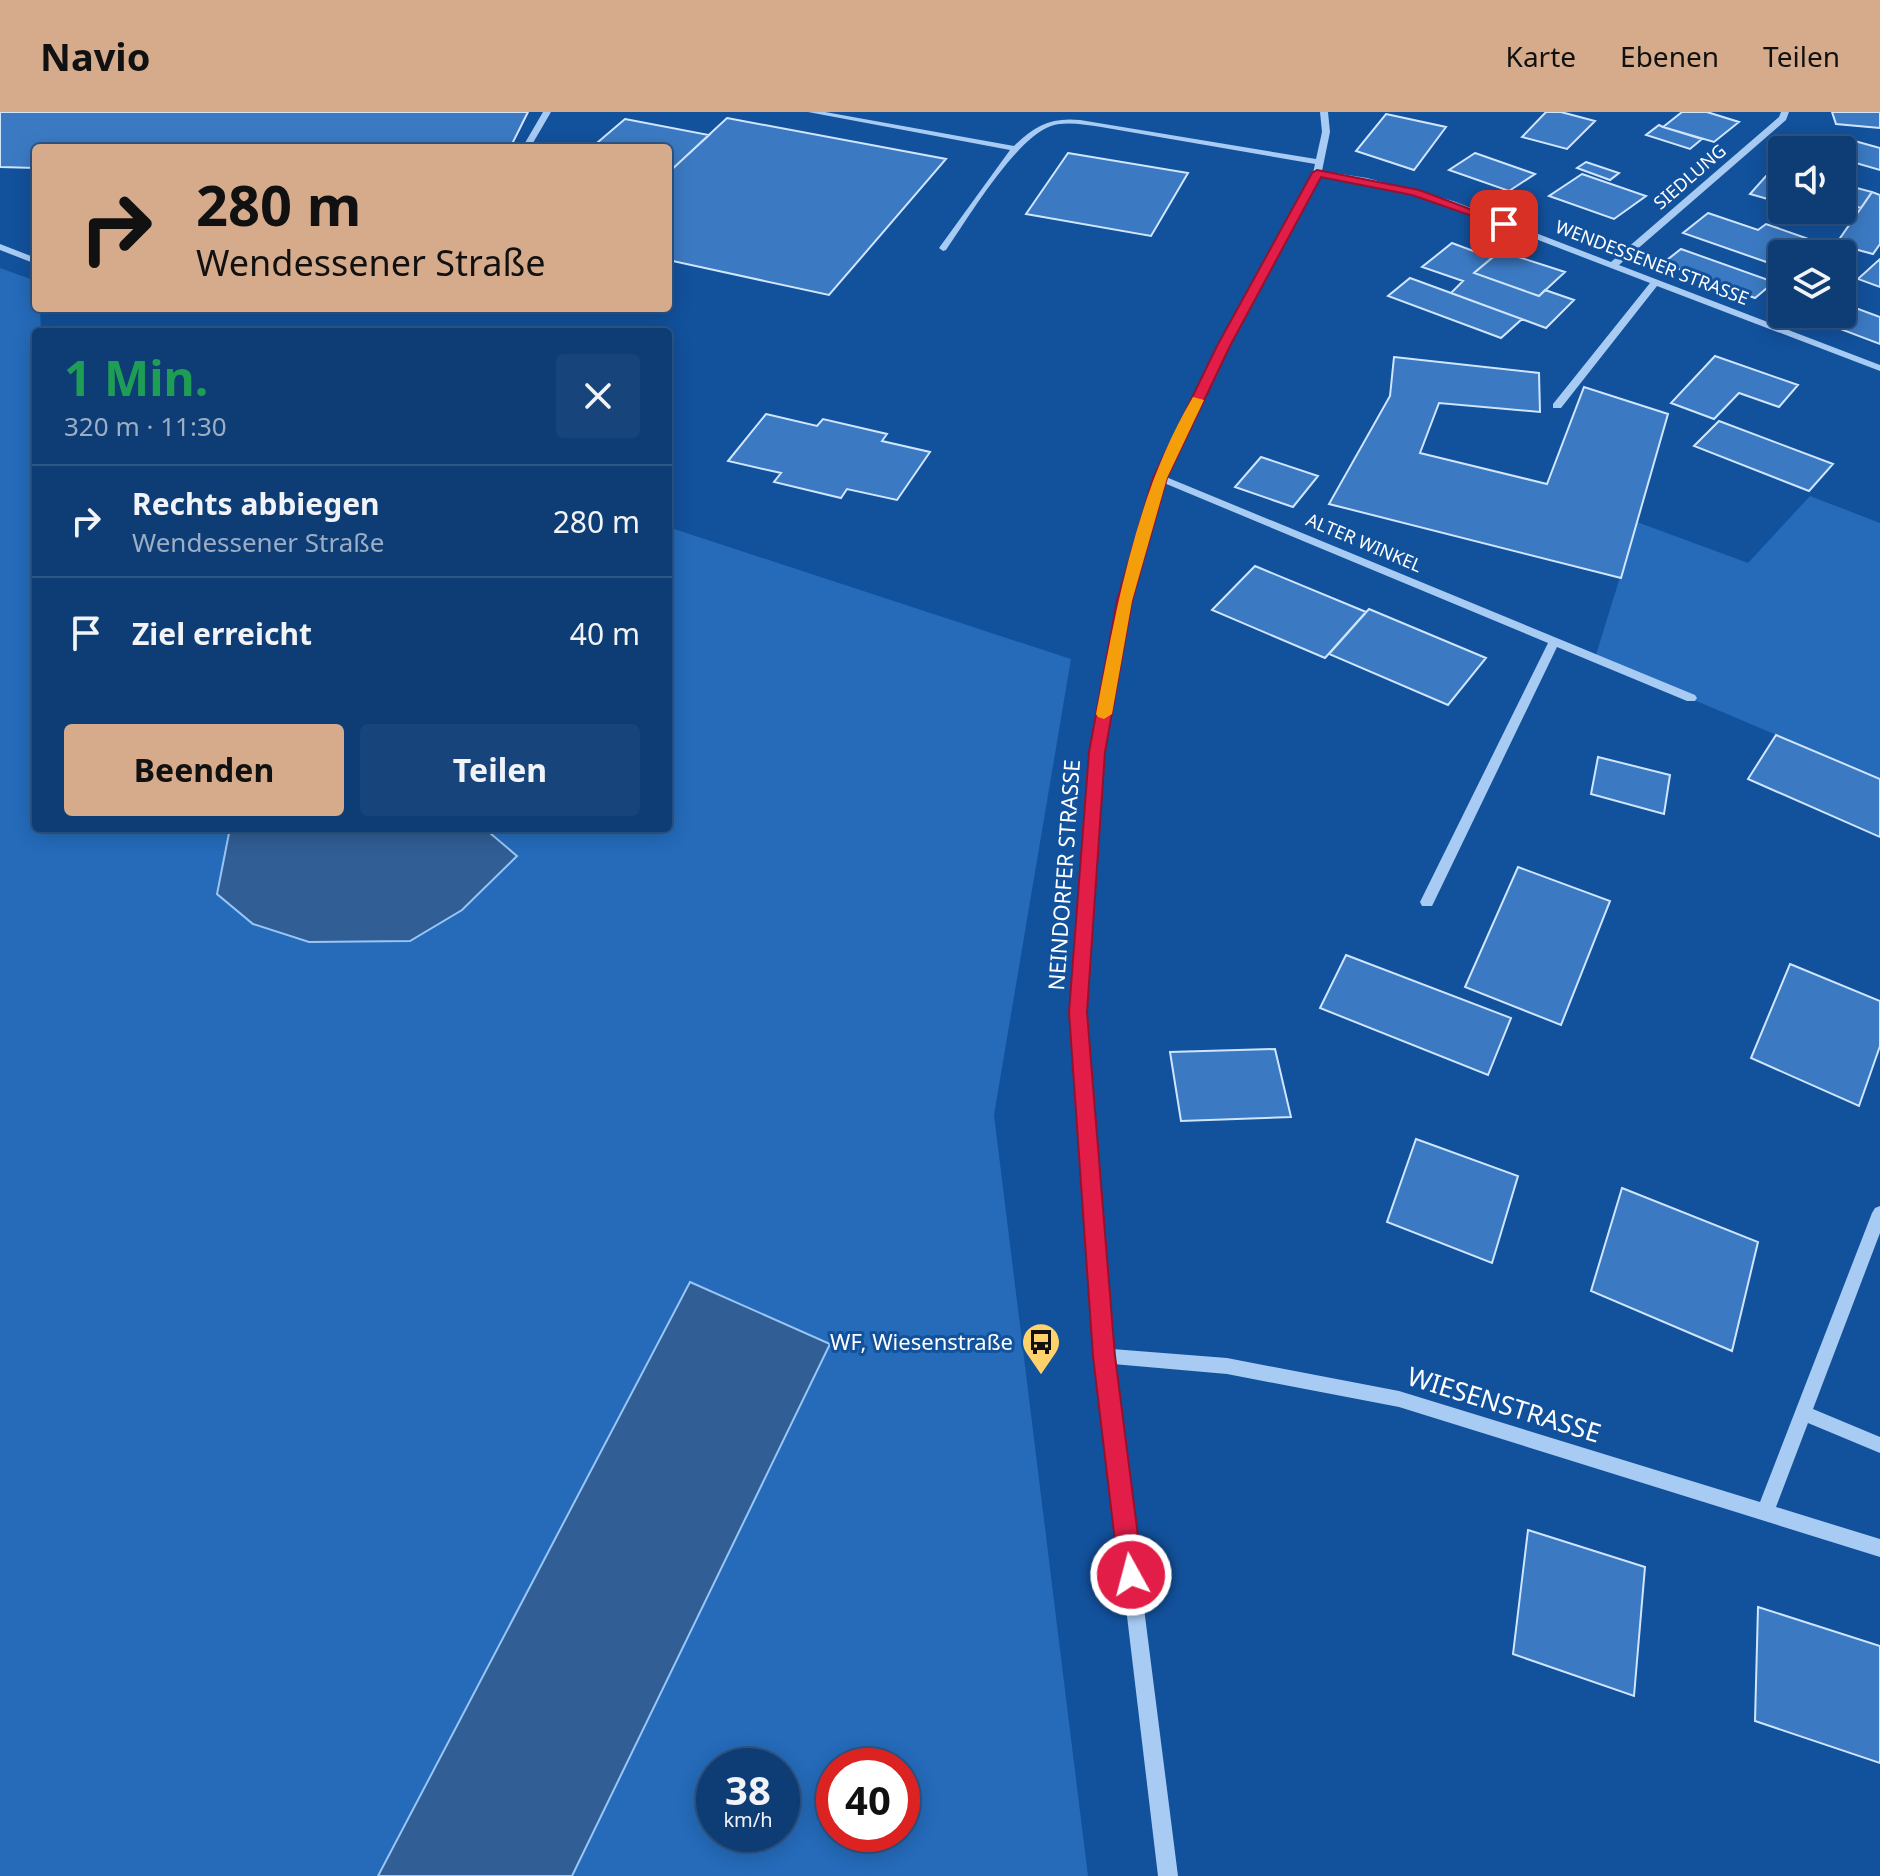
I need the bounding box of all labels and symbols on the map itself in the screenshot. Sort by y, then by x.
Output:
street label: SIEDLUNG [1648,138,1731,214]
pin [1470,190,1538,258]
street label: WENDESSENER STRASSE [1552,214,1752,310]
street label: ALTER WINKEL [1303,507,1426,577]
street label: NEINDORFER STRASSE [1040,758,1086,991]
bus stop icon: WF, Wiesenstraße [1020,1321,1062,1376]
place label: WF, Wiesenstraße [830,1326,1013,1356]
street label: WIESENSTRASSE [1403,1358,1605,1451]
position arrow [1089,1533,1173,1617]
speed limit sign: 40 [816,1748,920,1852]

